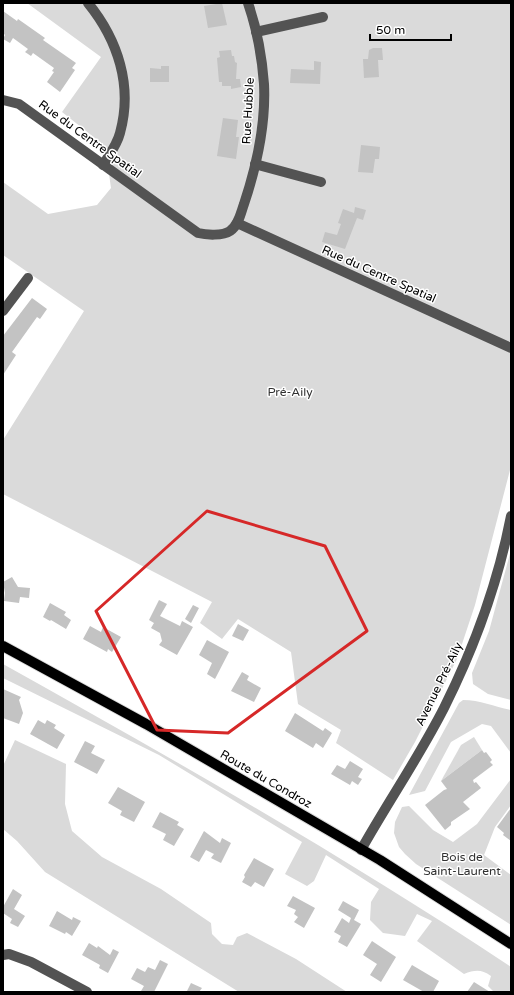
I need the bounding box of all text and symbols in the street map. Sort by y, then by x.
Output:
scale bar [370,16,451,42]
text: 50 m [376,23,405,37]
street label: Rue Hubble [239,77,257,145]
street label: Rue du Centre Spatial [36,97,144,181]
street label: Rue du Centre Spatial [320,242,438,306]
park label: Pré-Aily [267,385,313,399]
street label: Avenue Pré-Aily [413,639,466,728]
street label: Route du Condroz [218,747,314,811]
park label: Bois de Saint-Laurent [423,850,501,878]

